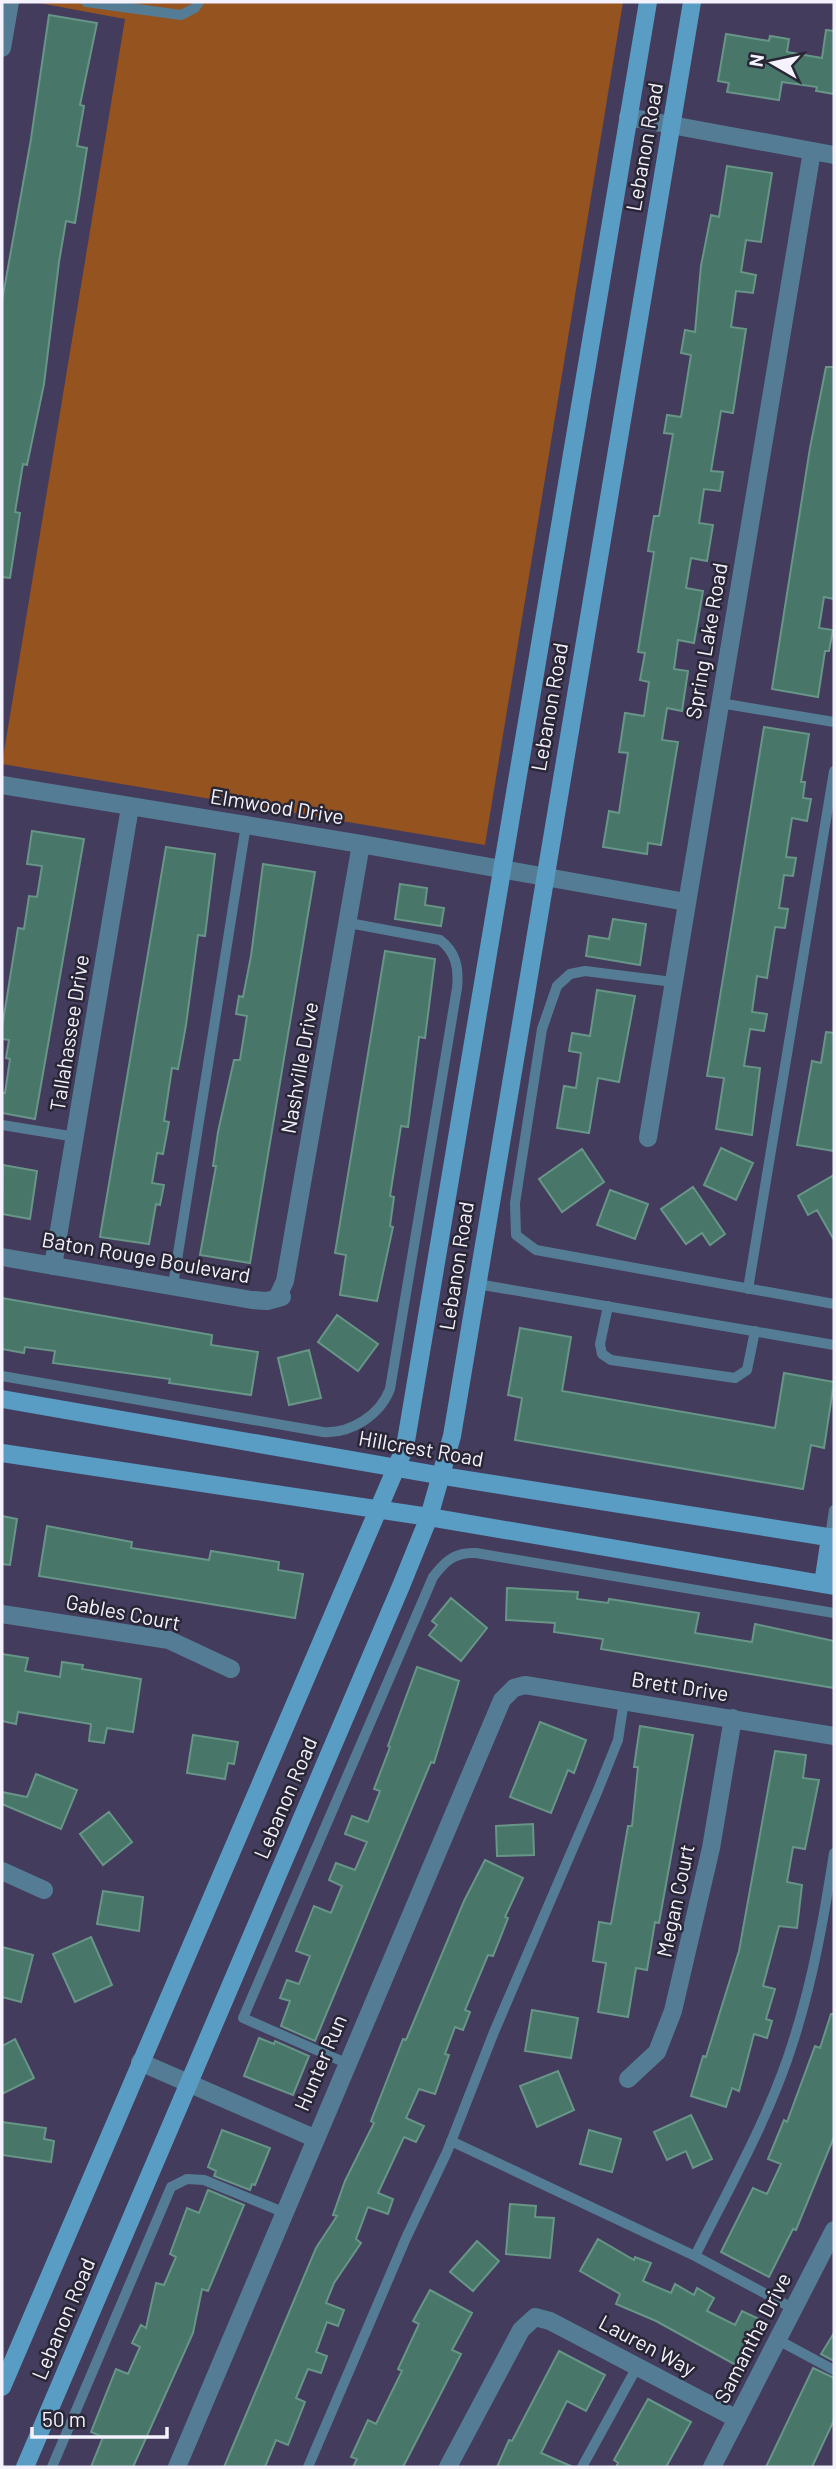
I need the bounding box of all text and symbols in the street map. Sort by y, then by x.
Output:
north arrow [738,28,808,98]
text: N [743,52,768,68]
street label: Lebanon Road [620,81,667,213]
street label: Spring Lake Road [679,561,732,721]
street label: Lebanon Road [525,641,572,773]
street label: Elmwood Drive [209,783,346,828]
street label: Tallahassee Drive [44,953,93,1113]
street label: Nashville Drive [275,1000,322,1136]
street label: Lebanon Road [433,1200,478,1332]
street label: Baton Rouge Boulevard [40,1226,252,1287]
street label: Hillcrest Road [357,1424,486,1471]
street label: Gables Court [64,1588,183,1635]
street label: Brett Drive [630,1666,731,1706]
street label: Lebanon Road [248,1733,322,1862]
street label: Megan Court [650,1842,699,1959]
street label: Hunter Run [288,2011,351,2114]
street label: Lebanon Road [26,2254,100,2383]
street label: Samantha Drive [708,2268,795,2407]
street label: Lauren Way [595,2309,701,2381]
scale bar [32,2396,166,2440]
text: 50 m [42,2406,86,2431]

